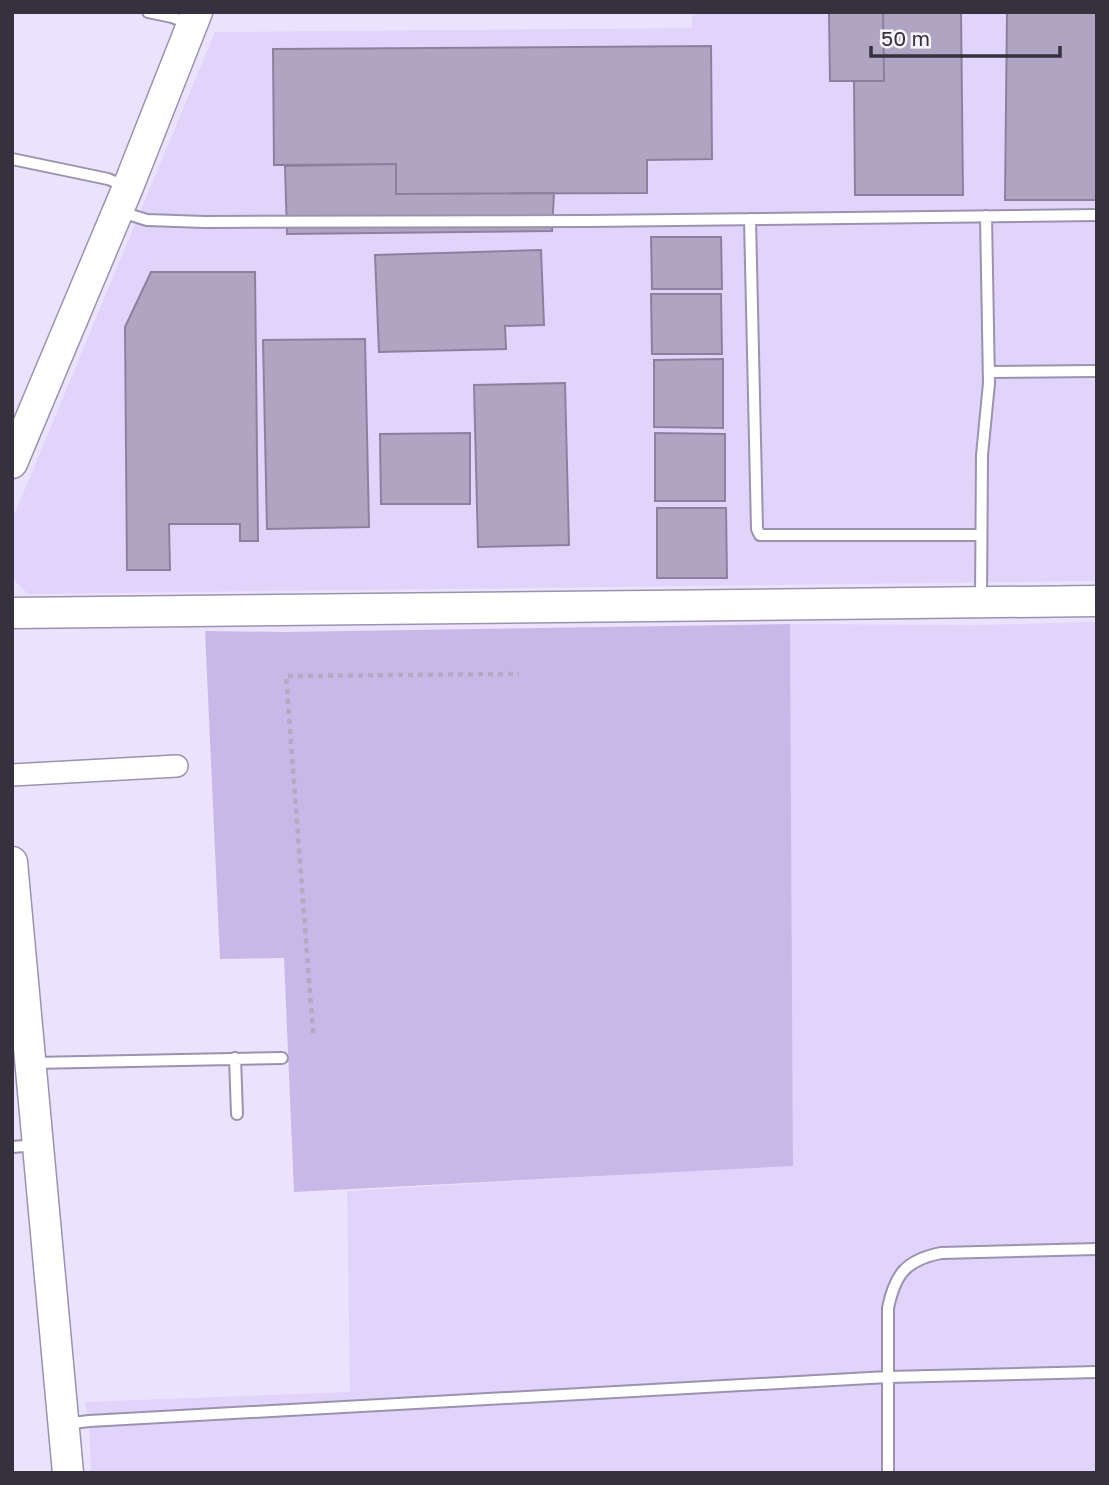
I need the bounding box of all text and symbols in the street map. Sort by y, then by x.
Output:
scale bar [871,14,1060,58]
text: 50 m [881,25,930,51]

